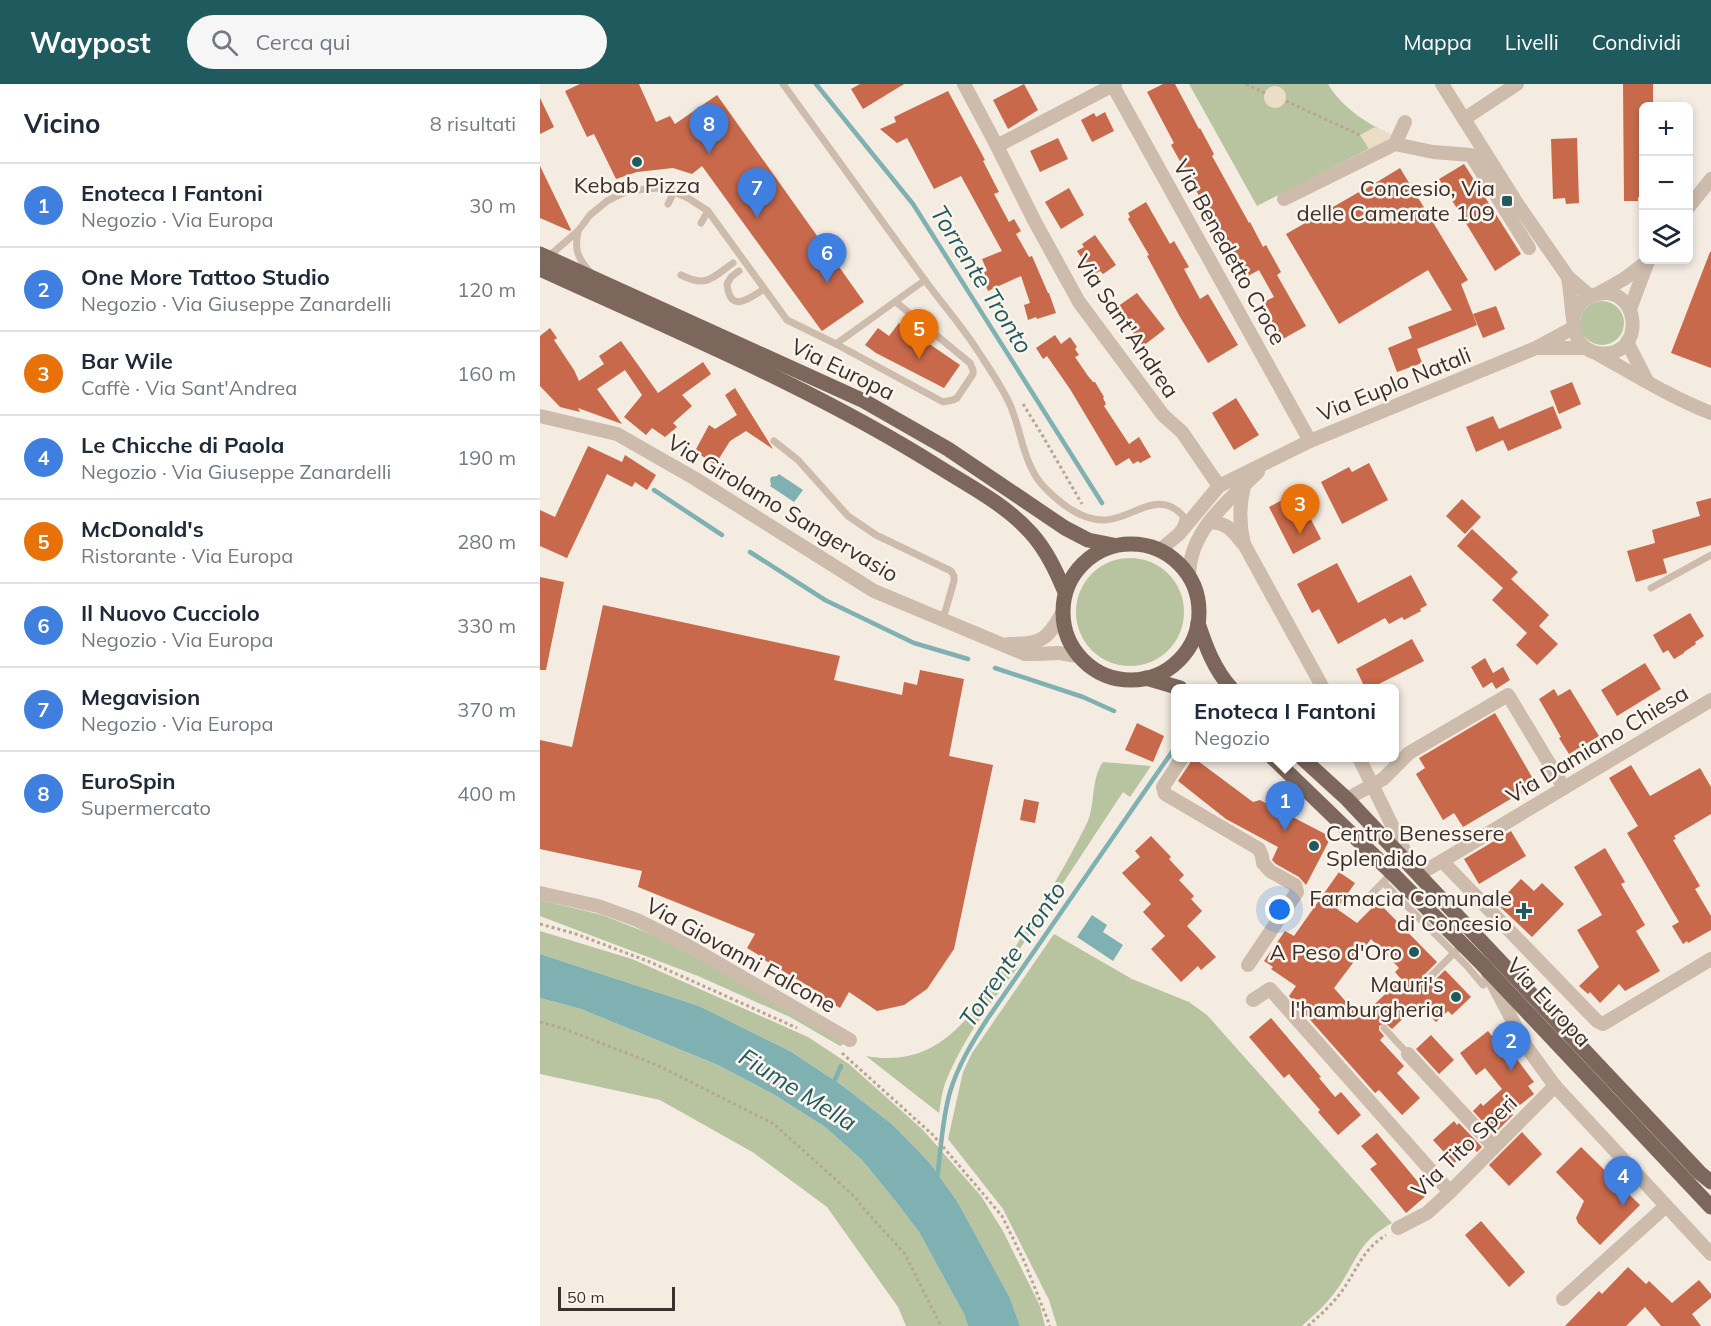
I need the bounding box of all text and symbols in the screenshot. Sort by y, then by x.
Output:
search box [187,15,607,69]
text: Waypost [30,25,151,60]
icon: search [208,26,241,59]
text: Cerca qui [256,28,351,56]
text: Mappa [1403,29,1472,55]
text: Livelli [1505,29,1559,55]
text: Condividi [1592,29,1681,55]
map controls [1639,102,1693,264]
button: + [1639,102,1693,156]
pin: 8 [690,104,728,154]
text: Vicino [24,107,101,140]
text: 8 risultati [430,111,516,136]
street label: Via Benedetto Croce [1167,154,1293,350]
marker: Kebab Pizza [630,155,644,169]
button: − [1639,156,1693,210]
pin: 7 [738,168,776,218]
place label: Kebab Pizza [574,171,700,199]
place label: Concesio, Via delle Camerate 109 [1297,174,1495,227]
text: Enoteca I Fantoni [81,179,263,207]
text: 1 [38,193,50,218]
text: 30 m [469,193,516,218]
marker: Concesio, Via delle Camerate 109 [1500,194,1514,208]
water label: Torrente Tronto [924,199,1040,359]
text: Negozio · Via Europa [81,207,274,232]
button: layers [1639,210,1693,264]
pin: 6 [808,234,846,283]
street label: Via Sant'Andrea [1069,249,1185,403]
text: One More Tattoo Studio [81,263,330,291]
text: 2 [38,277,50,302]
text: 120 m [457,277,516,302]
text: Negozio · Via Giuseppe Zanardelli [81,291,391,316]
pin: 5 [900,310,938,359]
street label: Via Europa [787,332,899,406]
street label: Via Euplo Natali [1313,341,1475,427]
text: Bar Wile [81,347,173,375]
text: 3 [38,361,50,386]
text: 160 m [457,361,516,386]
text: Caffè · Via Sant'Andrea [81,375,297,400]
street label: Via Girolamo Sangervasio [662,428,904,588]
text: Le Chicche di Paola [81,431,284,459]
text: 4 [38,445,50,470]
text: 190 m [457,445,516,470]
text: Negozio · Via Giuseppe Zanardelli [81,459,391,484]
pin: 3 [1280,484,1320,534]
text: McDonald's [81,515,204,543]
text: 5 [38,529,50,554]
text: 280 m [457,529,516,554]
text: Ristorante · Via Europa [81,543,293,568]
text: Il Nuovo Cucciolo [81,599,260,627]
text: 6 [38,613,50,638]
text: 330 m [457,613,516,638]
text: Negozio · Via Europa [81,627,274,652]
street label: Via Damiano Chiesa [1501,679,1693,809]
text: Megavision [81,683,200,711]
popup [1171,684,1399,762]
text: 7 [38,697,50,722]
text: 370 m [457,697,516,722]
text: Enoteca I Fantoni [1194,697,1376,725]
text: Negozio · Via Europa [81,711,274,736]
text: Negozio [1194,725,1270,750]
text: EuroSpin [81,767,176,795]
text: 8 [38,781,50,806]
text: 400 m [457,781,516,806]
pin: 1 [1266,782,1304,831]
text: Supermercato [81,795,211,820]
place label: Centro Benessere Splendido [1326,819,1504,872]
marker: Centro Benessere Splendido [1307,839,1321,853]
water label: Torrente Tronto [952,875,1072,1033]
place label: Farmacia Comunale di Concesio [1309,884,1512,937]
street label: Via Giovanni Falcone [641,891,841,1019]
your location [1265,895,1294,924]
marker: Farmacia Comunale di Concesio [1517,904,1531,918]
place label: A Peso d'Oro [1270,938,1402,966]
marker: A Peso d'Oro [1407,945,1421,959]
street label: Via Europa [1501,952,1597,1052]
place label: Mauri's l'hamburgheria [1290,970,1444,1023]
marker: Mauri's l'hamburgheria [1449,990,1463,1004]
pin: 2 [1492,1022,1530,1071]
water label: Fiume Mella [734,1041,862,1137]
street label: Via Tito Speri [1405,1089,1523,1203]
pin: 4 [1604,1156,1642,1206]
scale bar [558,1284,675,1312]
text: 50 m [567,1287,604,1307]

